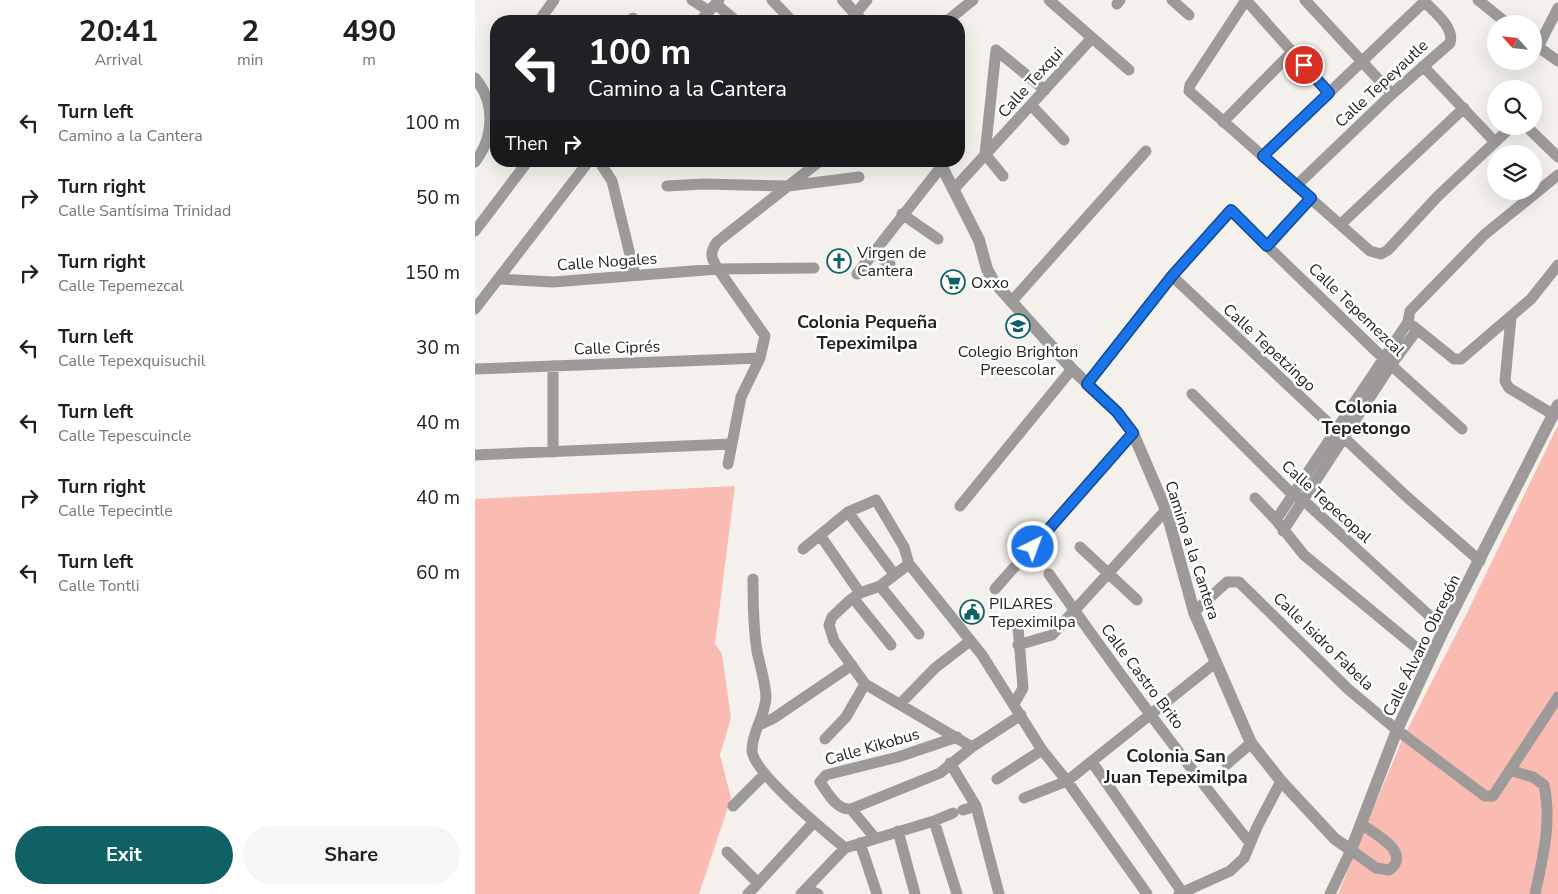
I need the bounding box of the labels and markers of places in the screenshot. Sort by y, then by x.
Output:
pin [1283,44,1325,86]
place label: Virgen de Cantera [856,242,926,282]
church icon: Virgen de Cantera [826,248,852,274]
supermarket icon: Oxxo [940,269,966,295]
place label: Oxxo [971,272,1009,294]
school or university icon: Colegio Brighton Preescolar [1005,313,1031,339]
place label: Colegio Brighton Preescolar [958,341,1078,381]
place label: PILARES Tepeximilpa [989,593,1076,633]
public building icon: PILARES Tepeximilpa [959,599,985,625]

